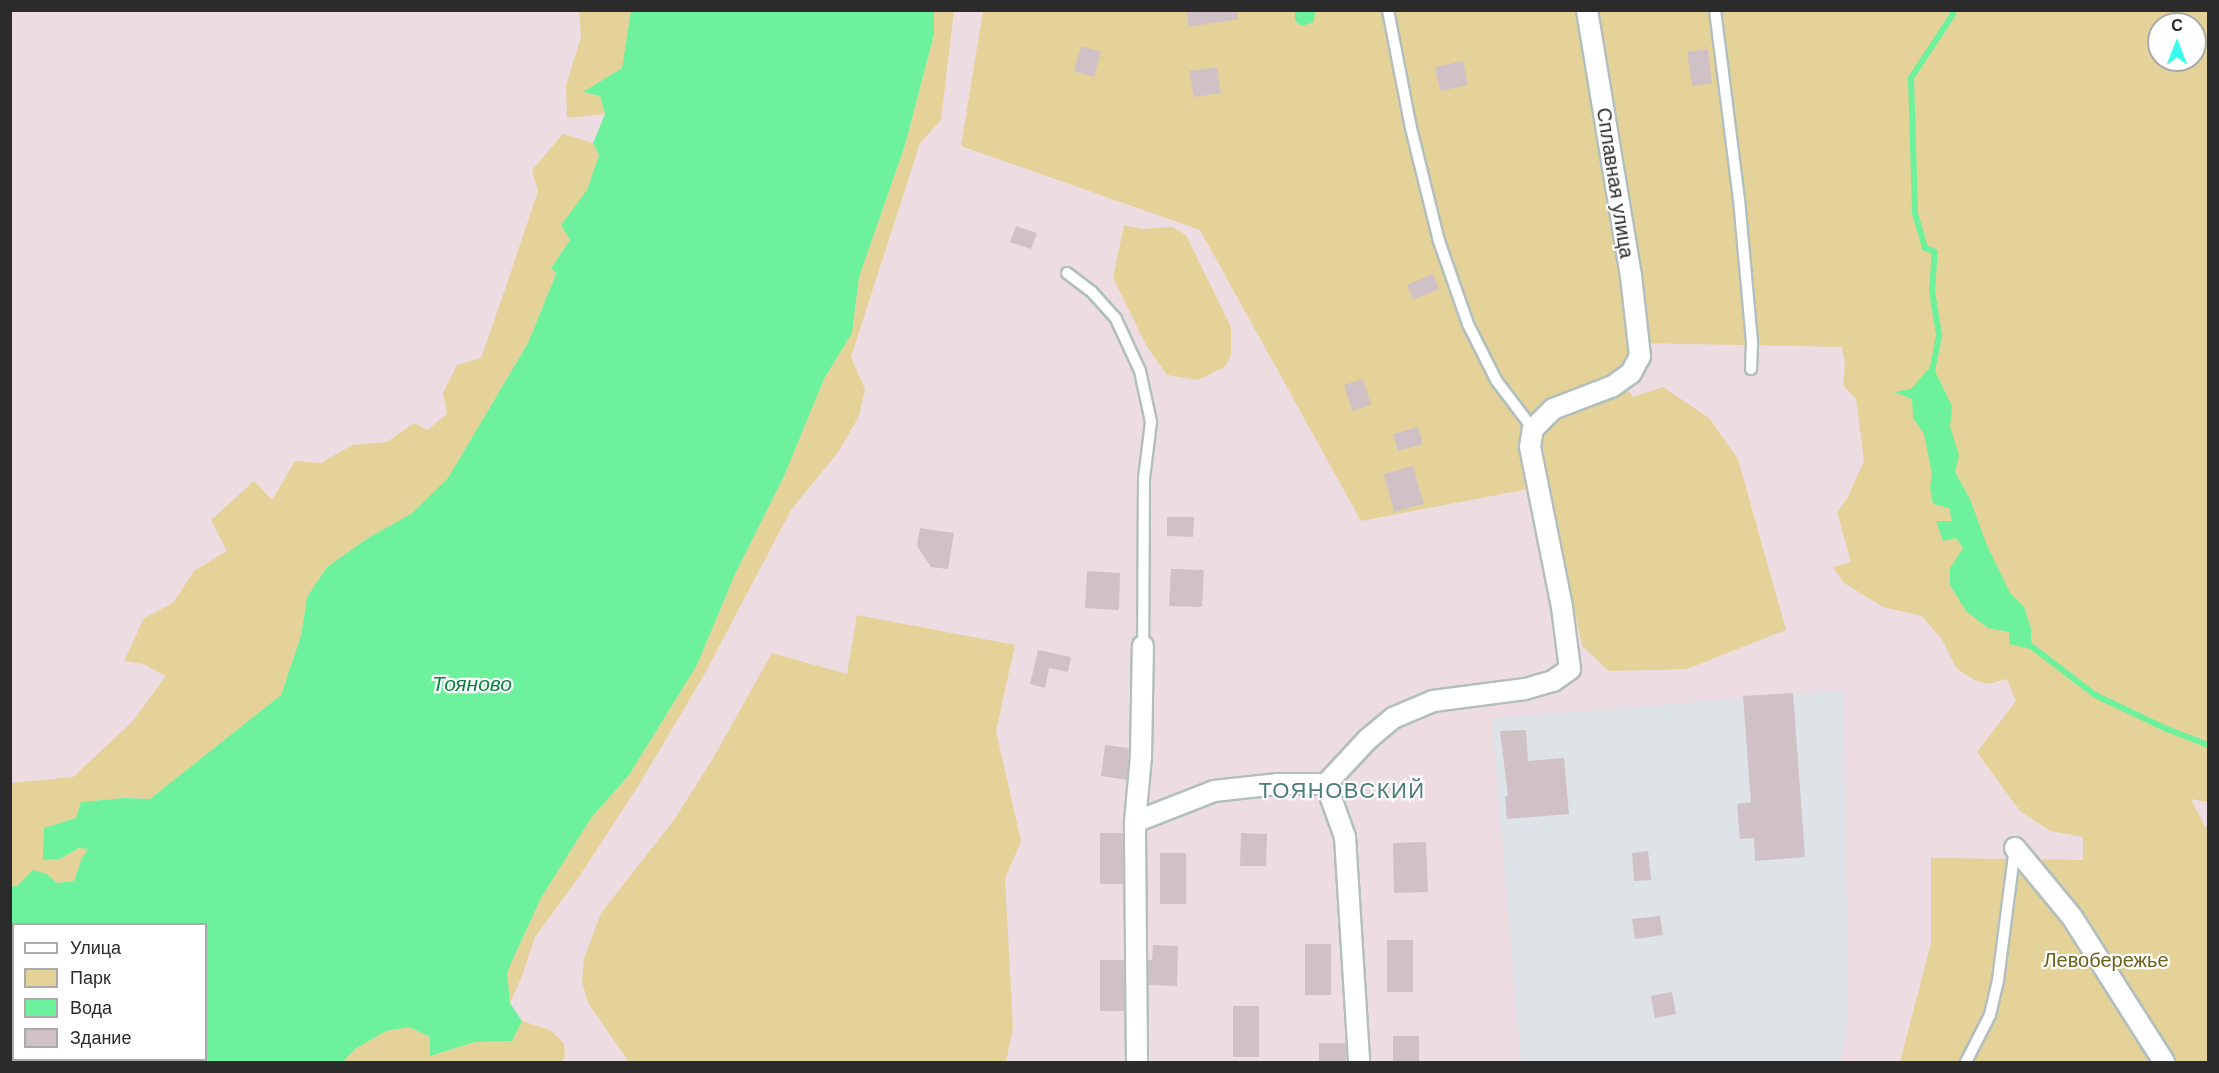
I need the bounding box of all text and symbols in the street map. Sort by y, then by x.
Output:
north arrow [2147,12,2207,72]
text: С [2171,17,2183,34]
street label: Сплавная улица [1591,106,1639,260]
water label: Тояново [432,671,512,697]
district label: ТОЯНОВСКИЙ [1258,778,1426,804]
legend [12,923,207,1061]
text: Улица [70,938,121,958]
park label: Левобережье [2043,948,2169,972]
text: Парк [70,968,111,988]
text: Вода [70,998,112,1018]
text: Здание [70,1028,131,1048]

